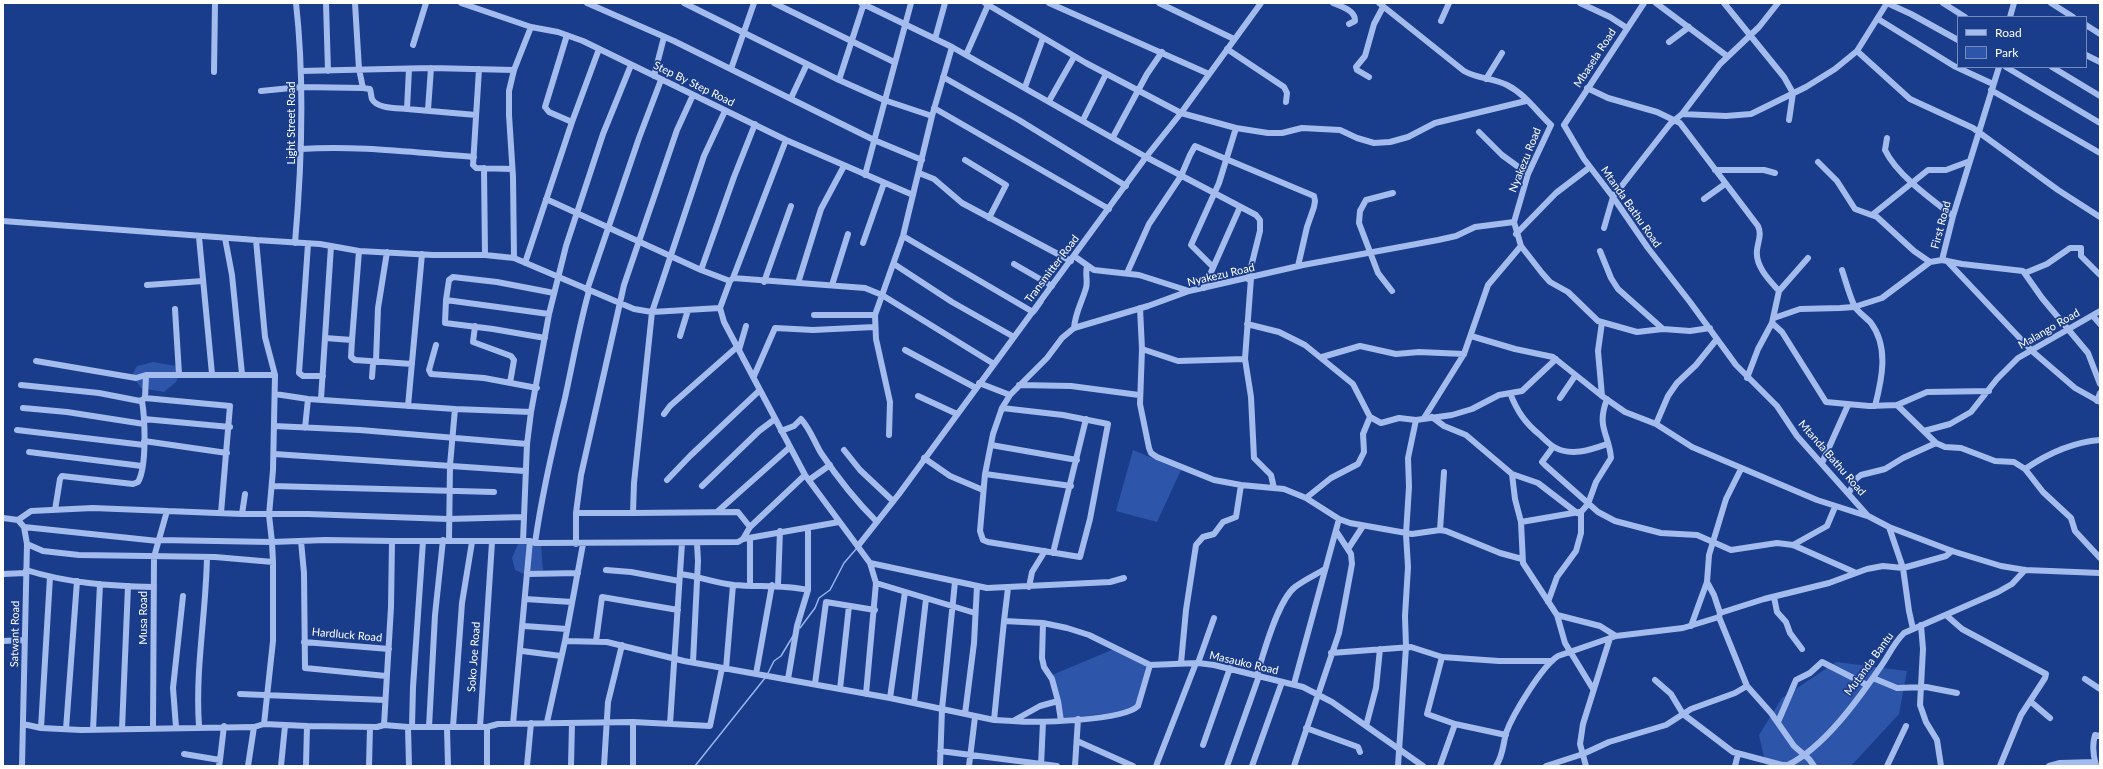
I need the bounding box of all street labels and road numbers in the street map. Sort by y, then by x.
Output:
street label: Mbasela Road [1571,26,1619,90]
street label: Step By Step Road [651,59,737,109]
street label: Light Street Road [284,81,298,165]
street label: Nyakezu Road [1506,126,1544,194]
street label: Mtanda Bathu Road [1598,164,1664,250]
street label: First Road [1928,200,1954,250]
street label: Transmitter Road [1022,232,1082,306]
street label: Nyakezu Road [1186,261,1256,289]
street label: Malango Road [2016,306,2082,352]
street label: Mtanda Bathu Road [1796,417,1868,499]
street label: Musa Road [136,591,150,645]
street label: Satwant Road [8,601,22,667]
street label: Soko Joe Road [465,622,483,692]
street label: Hardluck Road [311,625,383,645]
street label: Mutanda Bantu [1842,630,1896,698]
street label: Masauko Road [1208,649,1280,677]

